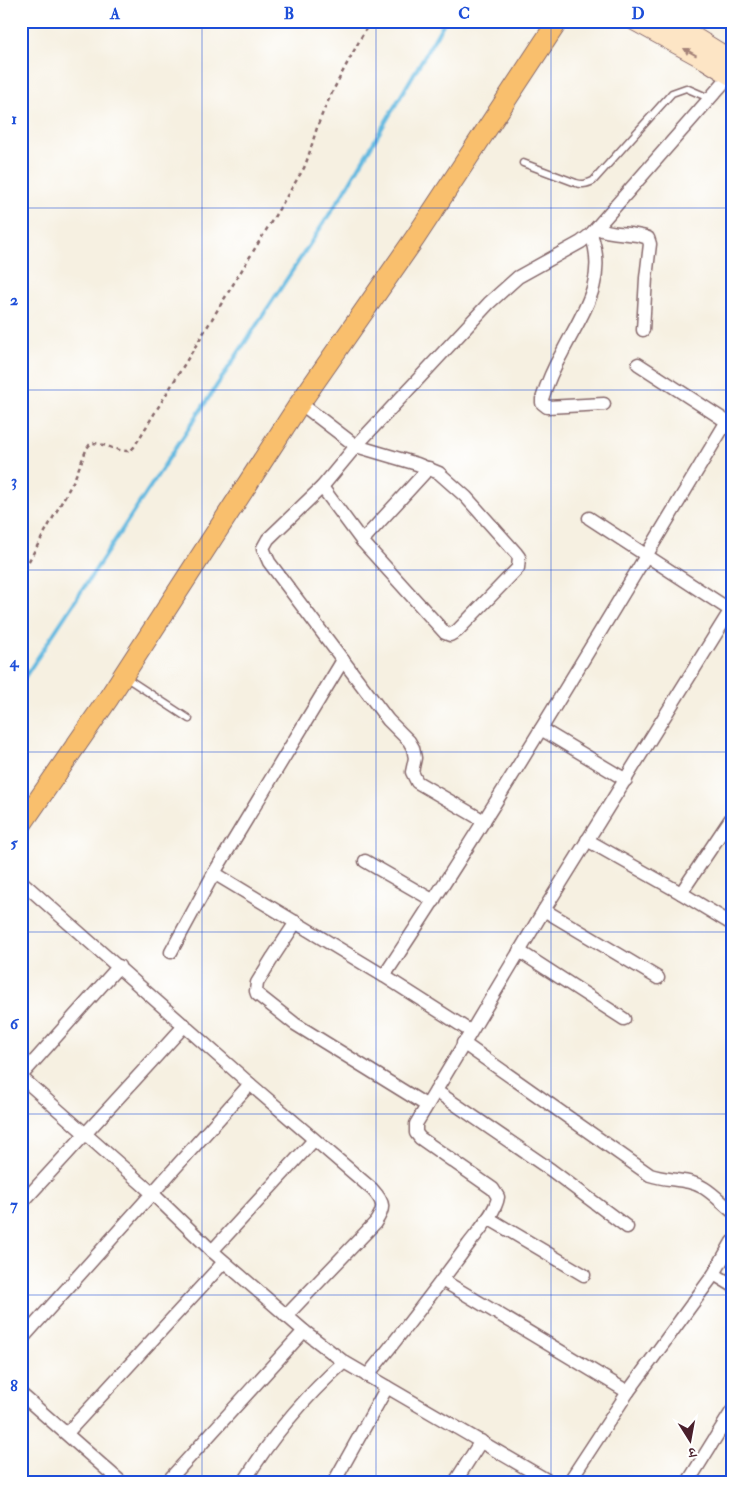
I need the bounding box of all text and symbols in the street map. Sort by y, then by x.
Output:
text: A [109,4,121,24]
text: B [284,4,294,24]
text: C [458,4,470,24]
text: D [631,4,645,24]
one-way arrow [684,47,697,56]
text: 1 [11,109,17,129]
text: 2 [10,290,18,310]
text: 3 [11,471,17,491]
text: 4 [9,652,20,672]
text: 5 [10,833,18,853]
text: 6 [10,1014,20,1034]
text: 7 [10,1195,18,1215]
text: 8 [10,1376,18,1396]
north arrow [666,1416,716,1466]
text: उ [686,1443,698,1461]

